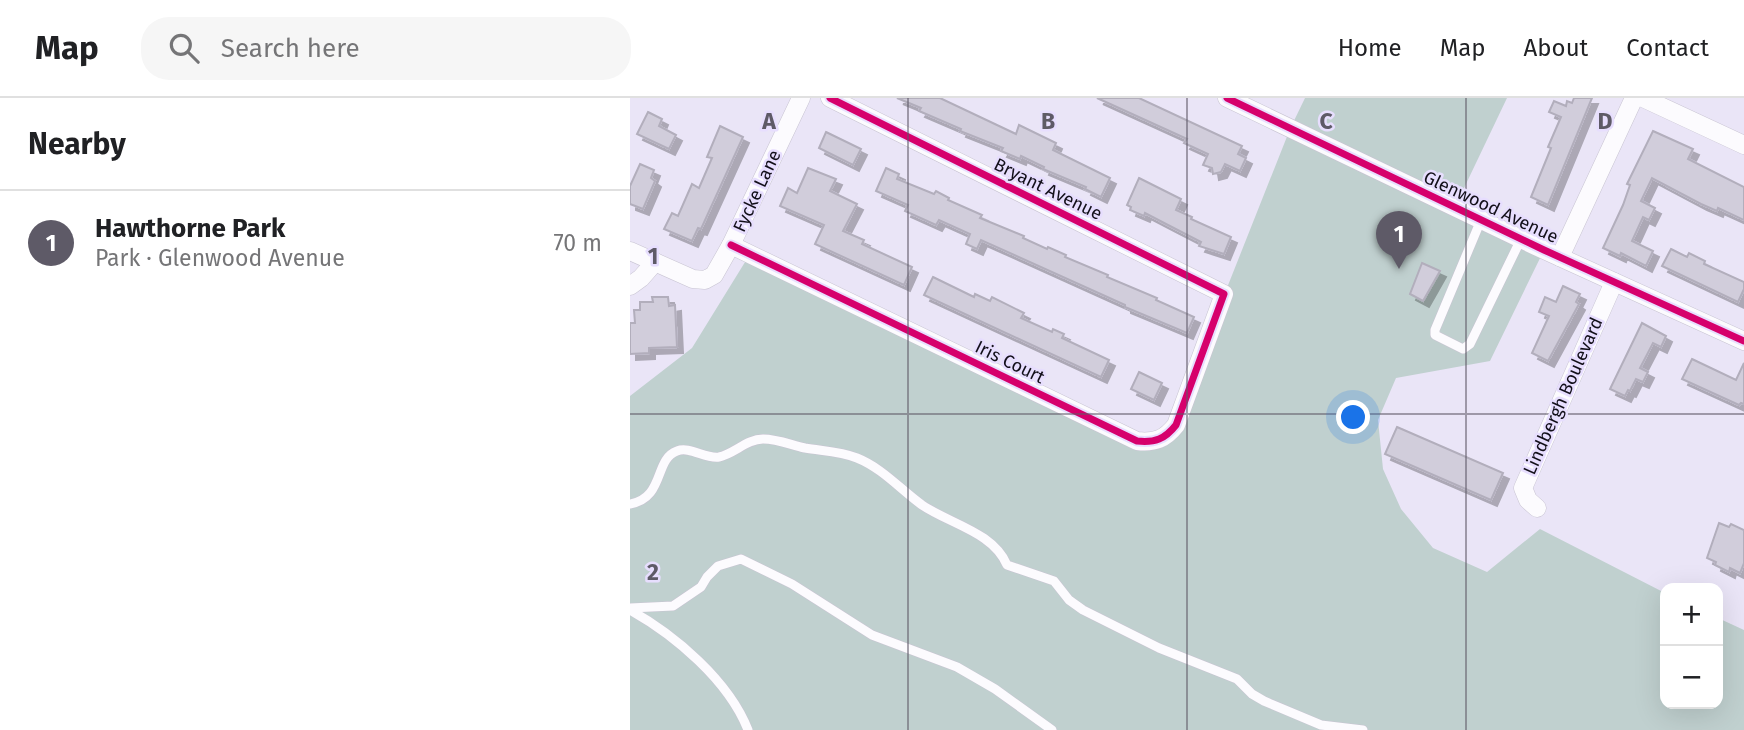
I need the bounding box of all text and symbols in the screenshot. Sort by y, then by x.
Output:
search box [141,17,631,80]
text: Map [35,28,99,68]
icon: search [165,29,203,67]
text: Search here [221,33,360,64]
text: Home [1338,34,1402,62]
text: Map [1440,34,1486,62]
text: About [1524,34,1588,62]
text: Contact [1626,34,1709,62]
text: A [761,107,776,135]
text: B [1041,107,1055,135]
text: C [1319,107,1333,135]
text: D [1598,107,1613,135]
text: Nearby [28,126,126,162]
street label: Fycke Lane [728,146,786,236]
street label: Bryant Avenue [990,153,1106,225]
street label: Glenwood Avenue [1420,166,1562,248]
pin: 1 [1376,211,1422,269]
text: Hawthorne Park [95,213,285,244]
text: 1 [46,229,56,257]
text: 70 m [553,229,602,257]
text: 1 [648,242,658,270]
text: Park · Glenwood Avenue [95,244,345,272]
street label: Lindbergh Boulevard [1518,314,1608,478]
street label: Iris Court [972,336,1049,388]
your location [1336,400,1370,434]
text: 2 [647,558,659,586]
map controls [1660,583,1723,709]
button: + [1660,583,1723,646]
button: − [1660,646,1723,709]

